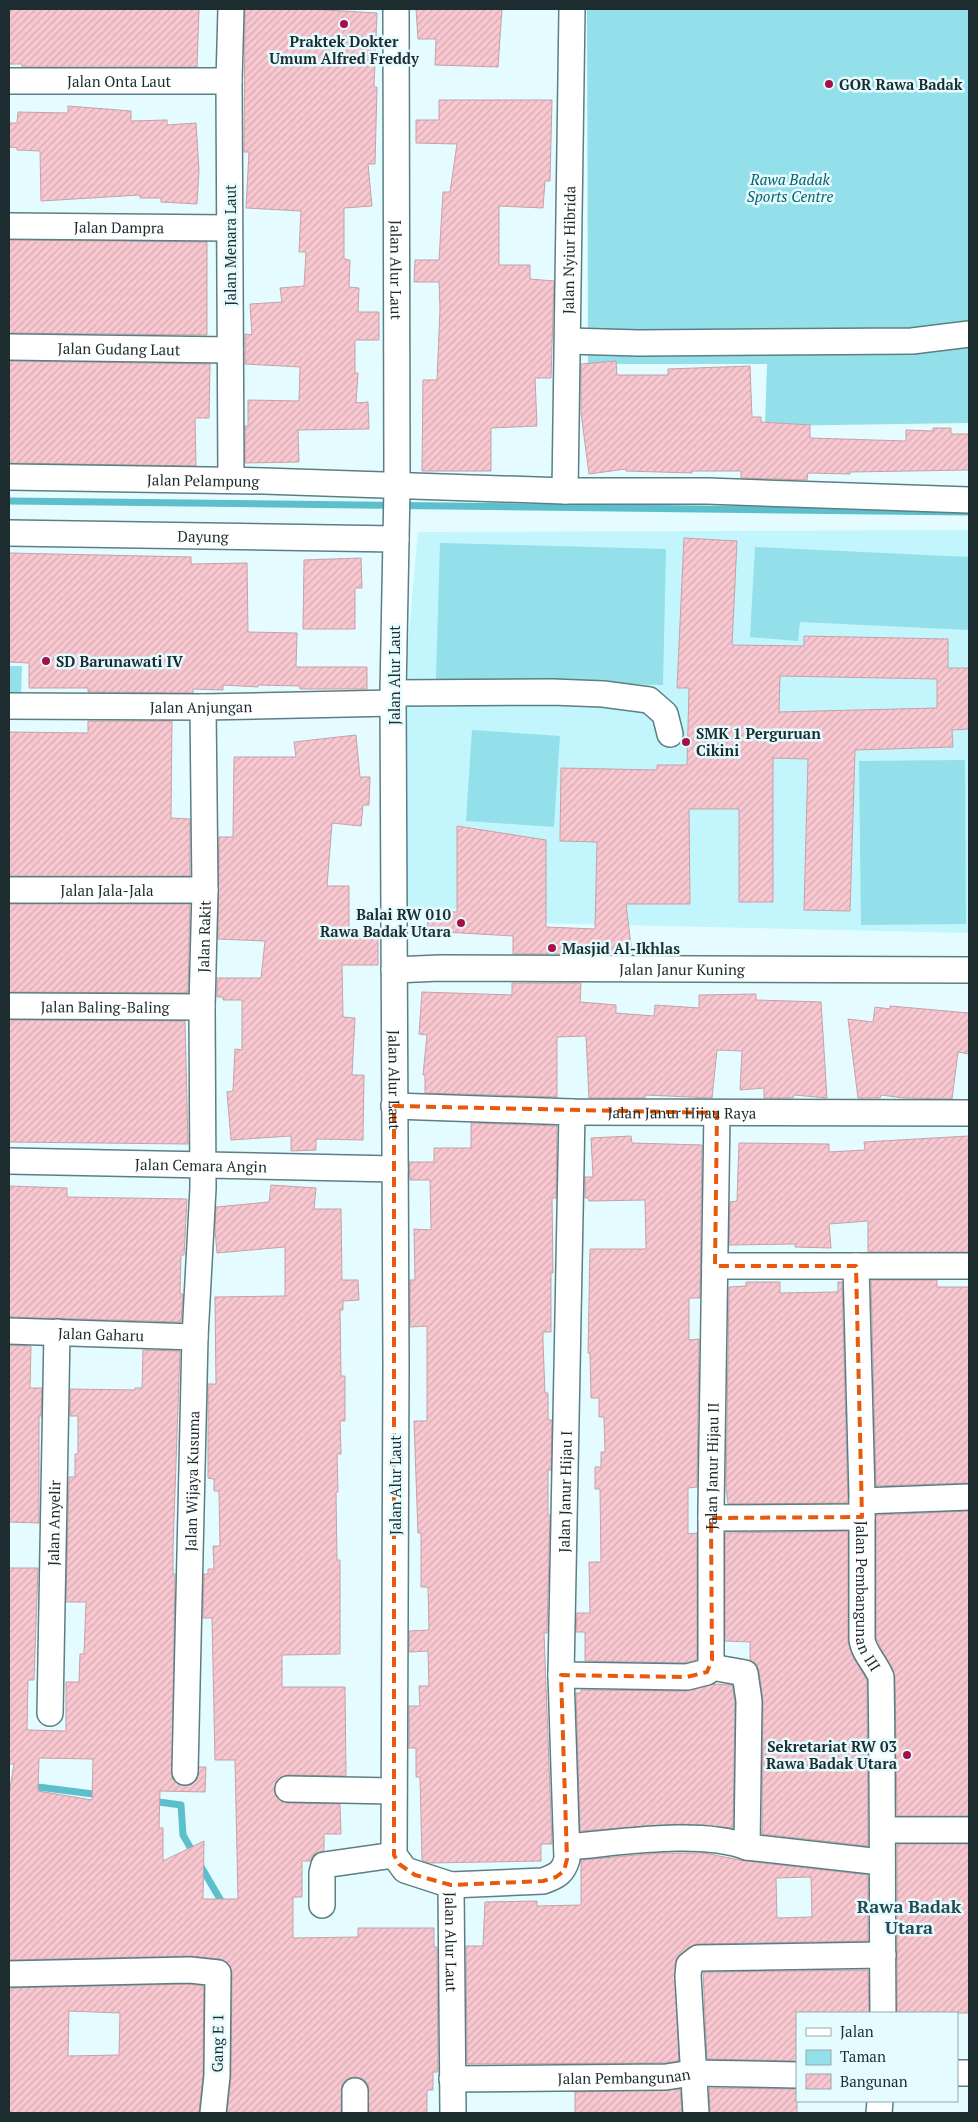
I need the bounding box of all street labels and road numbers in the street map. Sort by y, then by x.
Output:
street label: Jalan Onta Laut [67,71,172,91]
street label: Jalan Menara Laut [220,184,240,306]
street label: Jalan Nyiur Hibrida [558,185,579,314]
street label: Jalan Dampra [74,217,165,237]
street label: Jalan Alur Laut [386,220,407,320]
street label: Jalan Gudang Laut [57,338,181,359]
street label: Jalan Pelampung [147,469,260,491]
street label: Dayung [177,526,230,546]
street label: Jalan Alur Laut [384,625,404,725]
street label: Jalan Anjungan [150,696,253,717]
street label: Jalan Jala-Jala [60,880,154,900]
street label: Jalan Rakit [193,900,215,973]
street label: Jalan Janur Kuning [619,959,746,979]
street label: Jalan Baling-Baling [40,996,171,1017]
street label: Jalan Alur Laut [385,1030,405,1130]
street label: Jalan Janur Hijau Raya [607,1102,757,1122]
street label: Jalan Cemara Angin [135,1154,267,1176]
street label: Jalan Gaharu [58,1323,145,1345]
street label: Jalan Janur Hijau II [701,1402,723,1530]
street label: Jalan Wijaya Kusuma [180,1410,203,1552]
street label: Jalan Janur Hijau I [553,1430,576,1553]
street label: Jalan Alur Laut [385,1435,405,1535]
street label: Jalan Anyelir [43,1480,64,1566]
street label: Jalan Pembangunan III [852,1521,886,1675]
street label: Jalan Alur Laut [441,1892,462,1992]
street label: Gang E 1 [206,2013,228,2073]
street label: Jalan Pembangunan [557,2063,692,2088]

